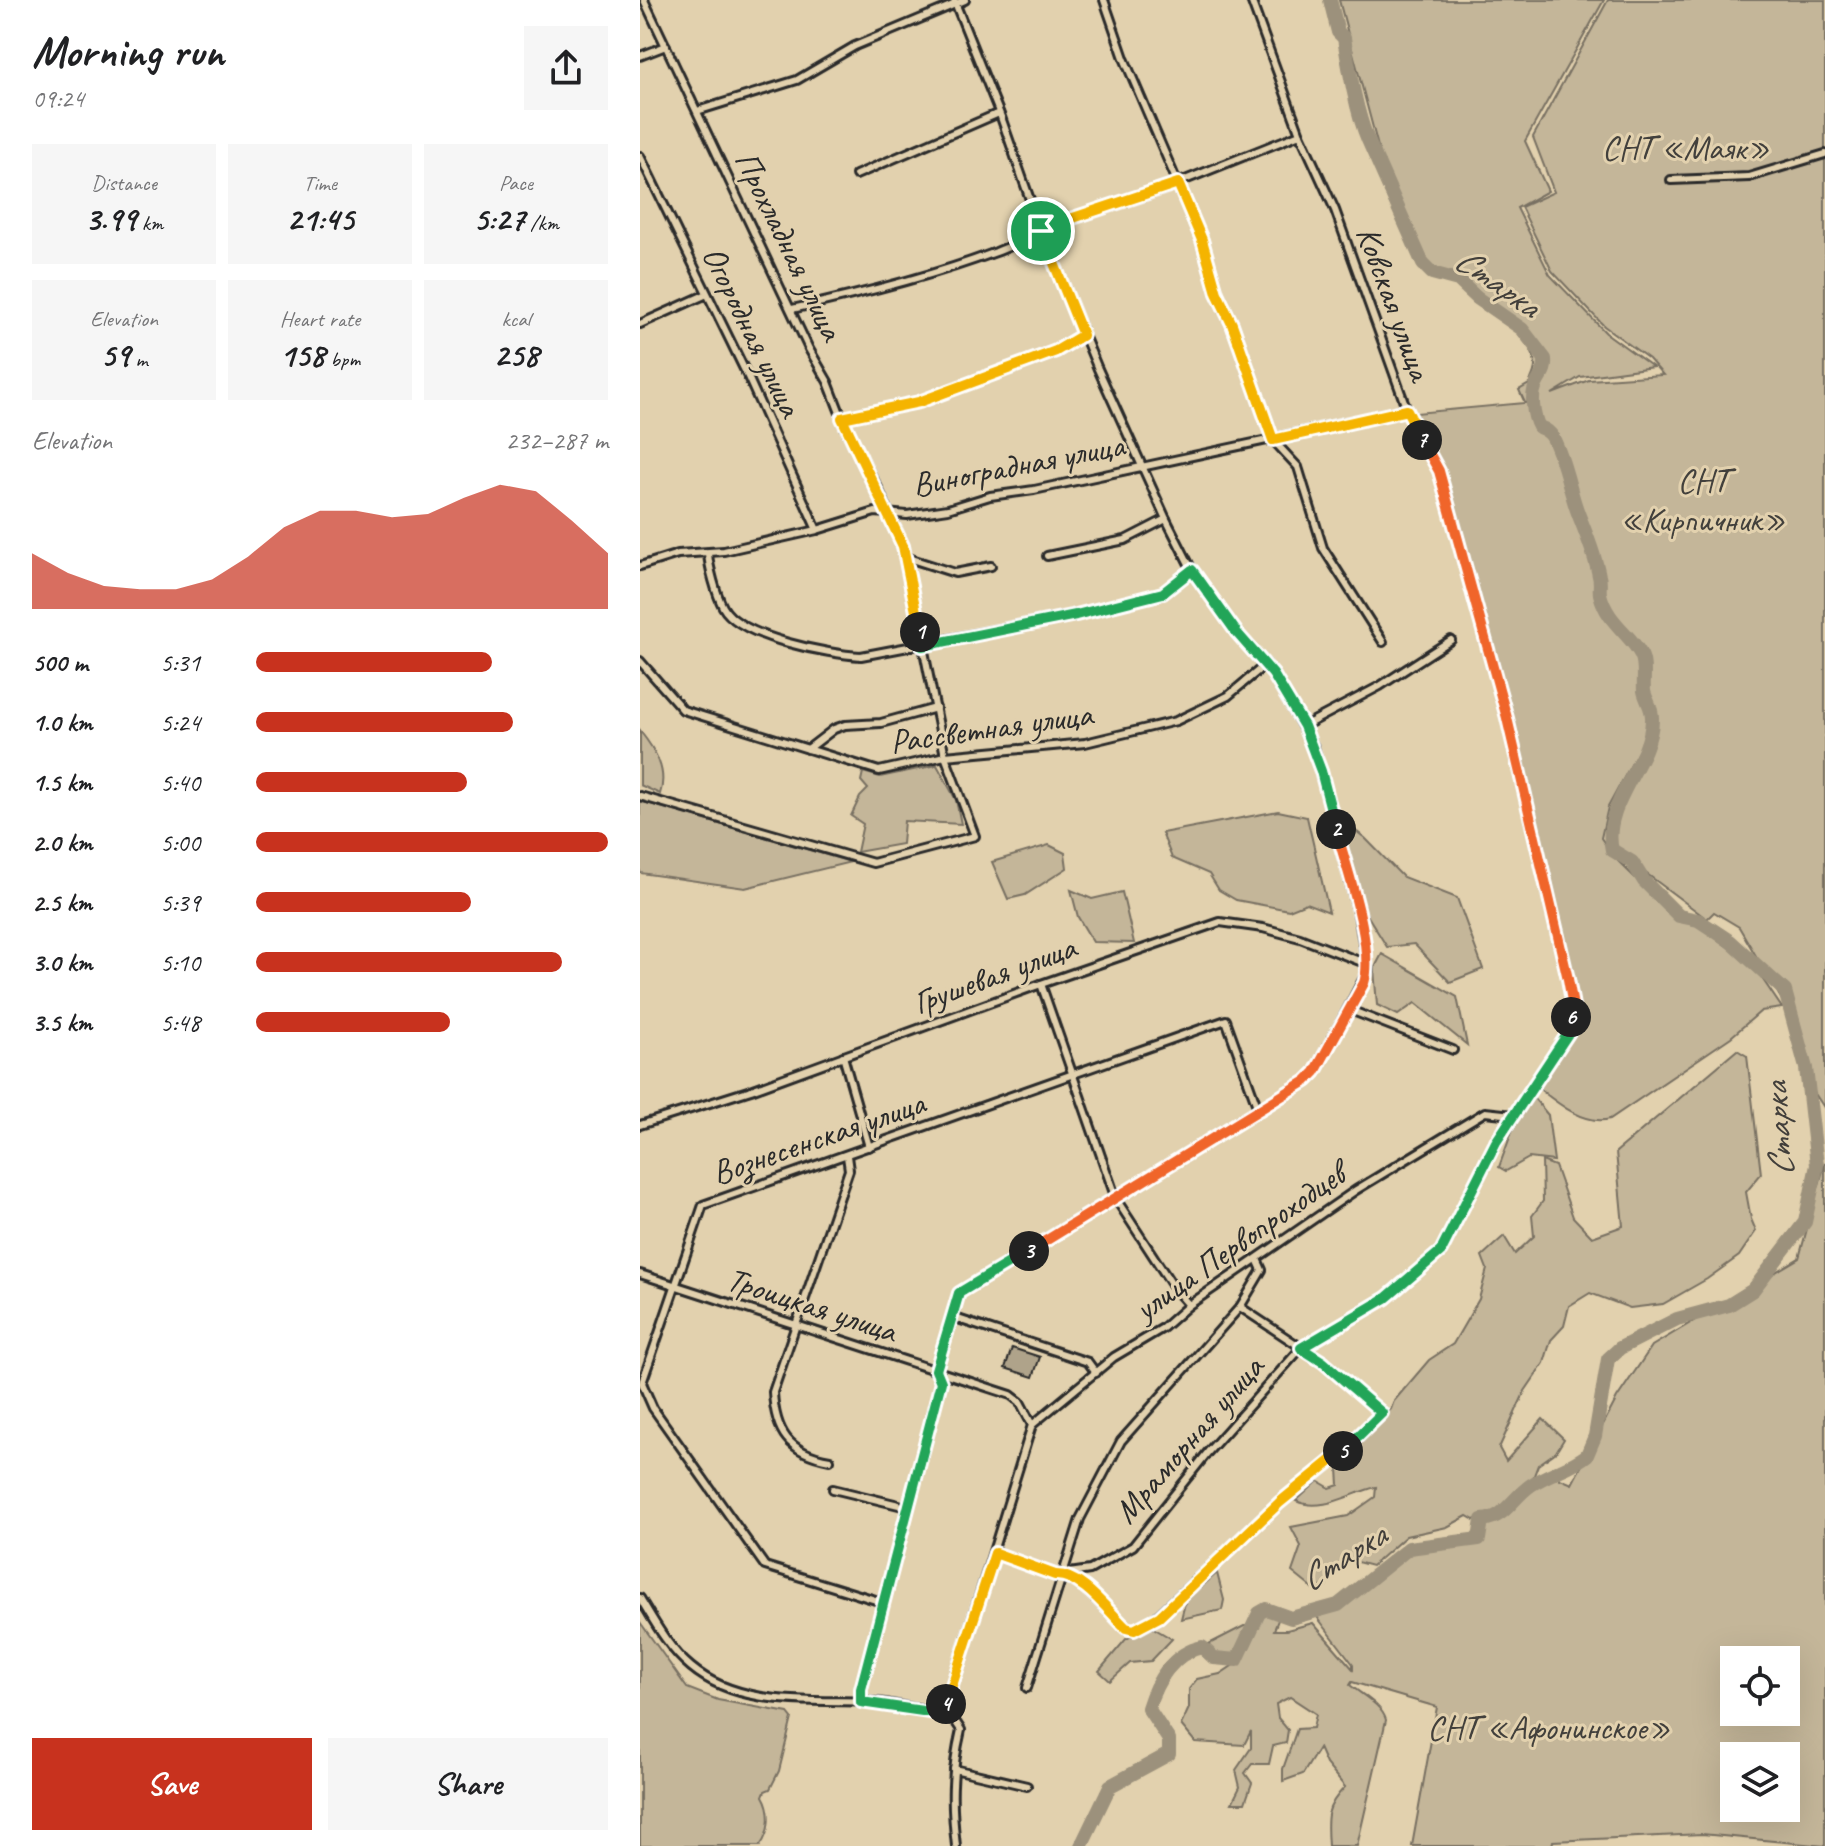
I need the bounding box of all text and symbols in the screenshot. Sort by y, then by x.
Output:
text: Morning run [32,24,224,79]
button: share [524,26,608,110]
text: 09:24 [32,82,84,115]
park label: СНТ «Маяк» [1602,126,1770,169]
street label: Прохладная улица [725,143,855,349]
text: Distance [91,169,157,197]
text: Time [303,169,337,197]
text: Pace [499,169,533,197]
text: 3.99 [85,197,137,240]
text: 21:45 [286,197,354,240]
text: 5:27 [473,197,525,240]
pin [1007,197,1075,265]
text: km [137,209,163,237]
text: /km [525,209,559,237]
icon: arrive [1019,209,1063,253]
street label: Ковская улица [1347,220,1443,389]
water label: Старка [1446,236,1552,330]
street label: Огородная улица [693,239,813,425]
text: Elevation [90,305,158,333]
text: Heart rate [280,305,360,333]
text: kcal [501,305,531,333]
text: 59 [100,333,130,376]
text: 158 [280,333,325,376]
text: 258 [493,333,539,376]
text: m [130,345,148,373]
text: bpm [325,345,360,373]
pin: 7 [1402,420,1442,460]
street label: Виноградная улица [909,422,1130,506]
text: Elevation [32,424,112,457]
text: 232–287 m [505,424,608,457]
text: 7 [1417,426,1427,454]
park label: СНТ «Кирпичник» [1620,459,1786,541]
pin: 1 [900,612,940,652]
text: 1 [915,618,925,646]
text: 500 m [32,646,88,679]
text: 5:31 [160,646,200,679]
street label: Рассветная улица [887,692,1097,763]
text: 1.0 km [32,706,92,739]
text: 5:24 [160,706,200,739]
text: 1.5 km [32,766,92,799]
text: 5:40 [160,766,200,799]
pin: 2 [1316,809,1356,849]
text: 2 [1331,815,1341,843]
text: 2.0 km [32,826,92,859]
text: 5:00 [160,826,200,859]
text: 2.5 km [32,886,92,919]
text: 5:39 [160,886,200,919]
street label: Грушевая улица [907,924,1083,1024]
text: 3.0 km [32,946,92,979]
text: 5:10 [160,946,200,979]
pin: 6 [1551,997,1591,1037]
text: 6 [1566,1003,1576,1031]
text: 3.5 km [32,1006,92,1039]
text: 5:48 [160,1006,200,1039]
water label: Старка [1752,1078,1804,1178]
street label: Вознесенская улица [706,1080,932,1194]
street label: улица Первопроходцев [1124,1148,1359,1331]
pin: 3 [1009,1231,1049,1271]
text: 3 [1024,1237,1034,1265]
street label: Троицкая улица [722,1257,904,1353]
street label: Мраморная улица [1104,1345,1274,1532]
pin: 5 [1323,1431,1363,1471]
text: 5 [1338,1437,1348,1465]
water label: Старка [1291,1511,1397,1601]
map controls [1720,1646,1800,1822]
button: locate [1720,1646,1800,1726]
pin: 4 [926,1684,966,1724]
text: 4 [941,1690,951,1718]
park label: СНТ «Афонинское» [1427,1706,1671,1749]
button: Save [32,1738,312,1830]
button: Share [328,1738,608,1830]
button: layers [1720,1742,1800,1822]

